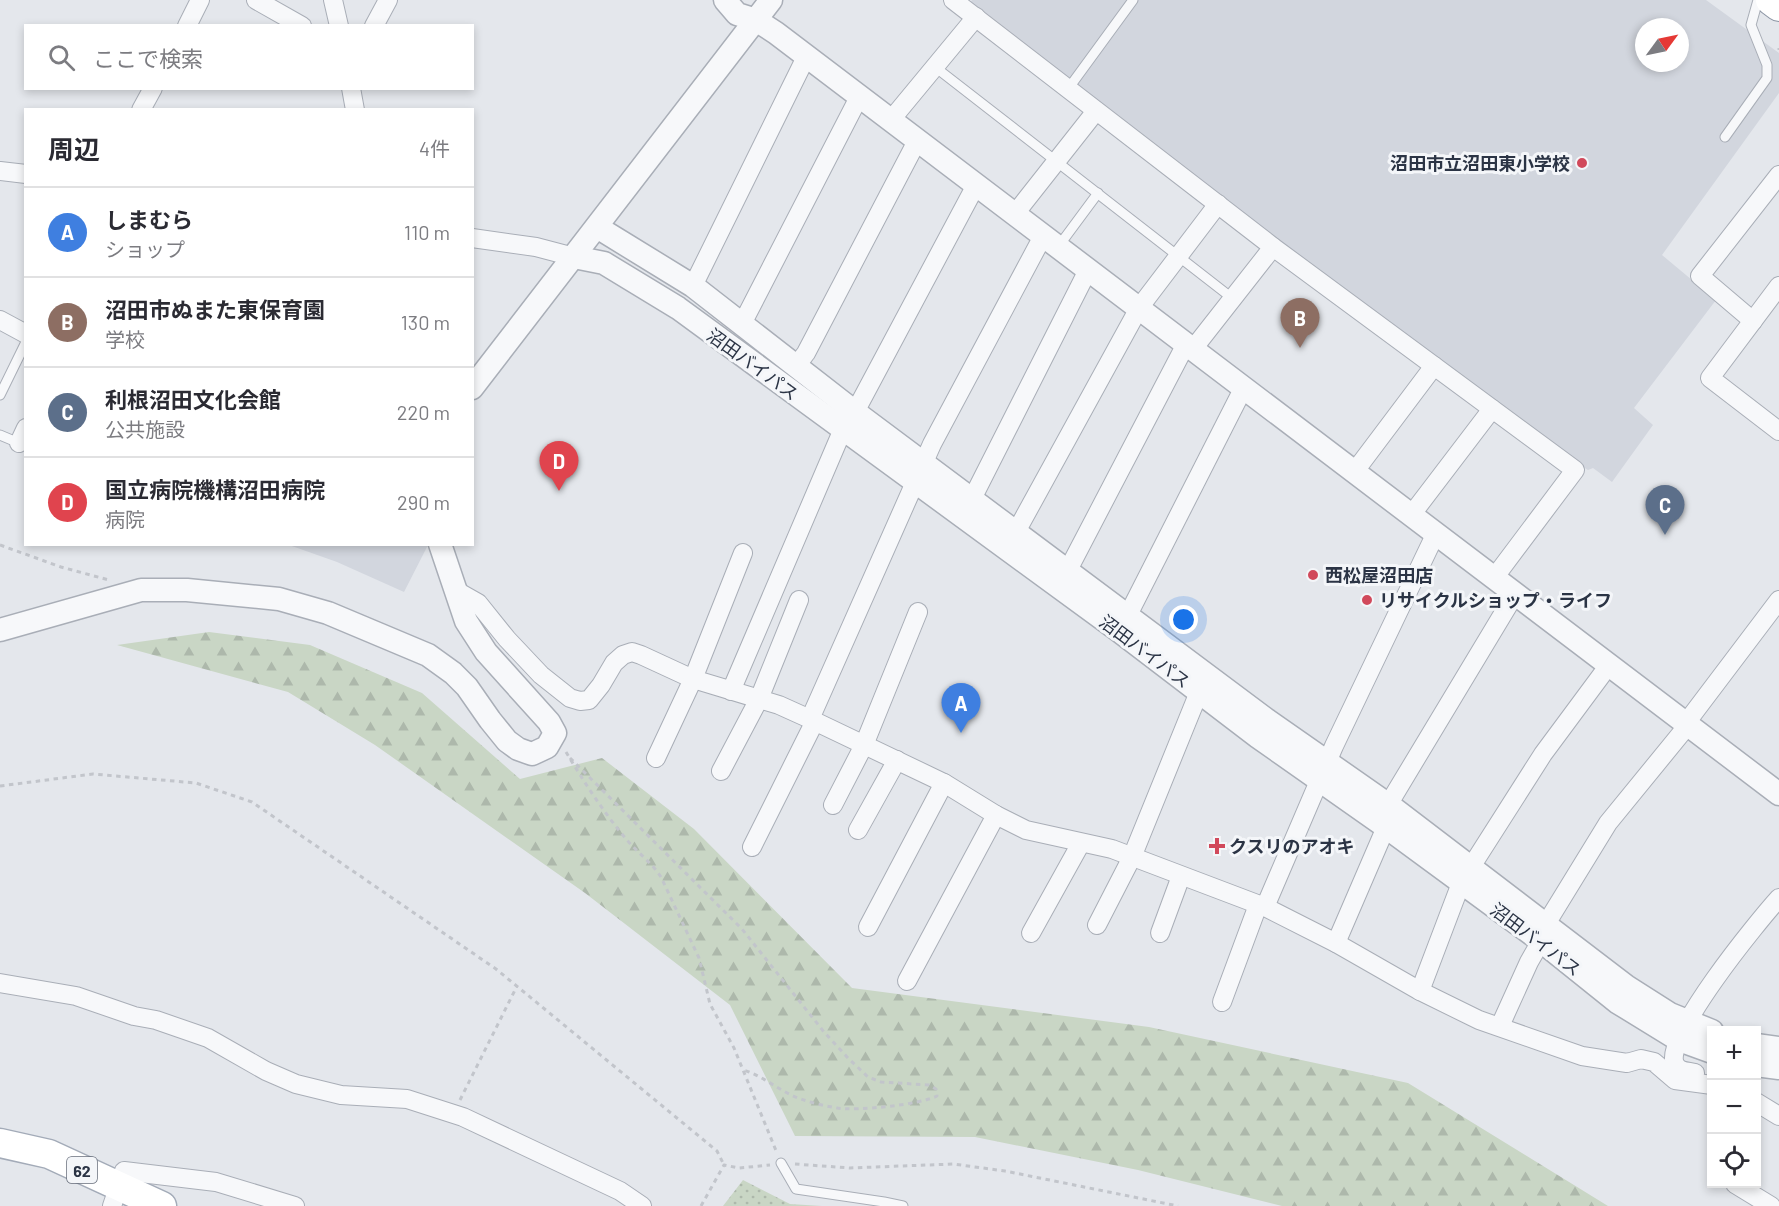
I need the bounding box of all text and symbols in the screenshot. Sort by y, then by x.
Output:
north arrow [1635,18,1689,72]
search box [24,24,474,90]
icon: search [45,41,78,74]
text: ここで検索 [93,45,203,71]
text: 周辺 [48,133,100,164]
text: 4件 [419,136,450,160]
place label: 沼田市立沼田東小学校 [1390,152,1570,174]
marker: 沼田市立沼田東小学校 [1575,156,1589,170]
text: しまむら [105,206,193,232]
text: A [61,220,74,244]
text: 110 m [404,220,450,244]
text: ショップ [105,237,185,261]
text: 沼田市ぬまた東保育園 [105,296,325,322]
pin: B [1280,298,1320,348]
text: B [61,310,74,334]
text: 130 m [401,310,450,334]
street label: 沼田バイパス [703,323,803,405]
text: 学校 [105,327,145,351]
text: 利根沼田文化会館 [105,386,281,412]
text: C [61,400,74,424]
text: 220 m [397,400,450,424]
text: 公共施設 [105,417,185,441]
pin: D [540,442,578,491]
text: 国立病院機構沼田病院 [105,476,325,502]
pin: C [1646,486,1684,535]
text: D [61,490,74,514]
text: 290 m [397,490,450,514]
text: 病院 [105,507,145,531]
place label: 西松屋沼田店 [1325,564,1433,586]
marker: 西松屋沼田店 [1306,568,1320,582]
place label: リサイクルショップ・ライフ [1379,589,1612,611]
marker: リサイクルショップ・ライフ [1360,593,1374,607]
your location [1169,605,1198,634]
street label: 沼田バイパス [1095,610,1195,692]
pin: A [942,684,980,733]
place label: クスリのアオキ [1229,835,1354,857]
marker: クスリのアオキ [1210,839,1224,853]
street label: 沼田バイパス [1486,898,1586,980]
map controls [1707,1026,1761,1188]
button: + [1707,1026,1761,1080]
button: − [1707,1080,1761,1134]
button: locate [1707,1134,1761,1188]
road number: 62 [67,1157,97,1183]

